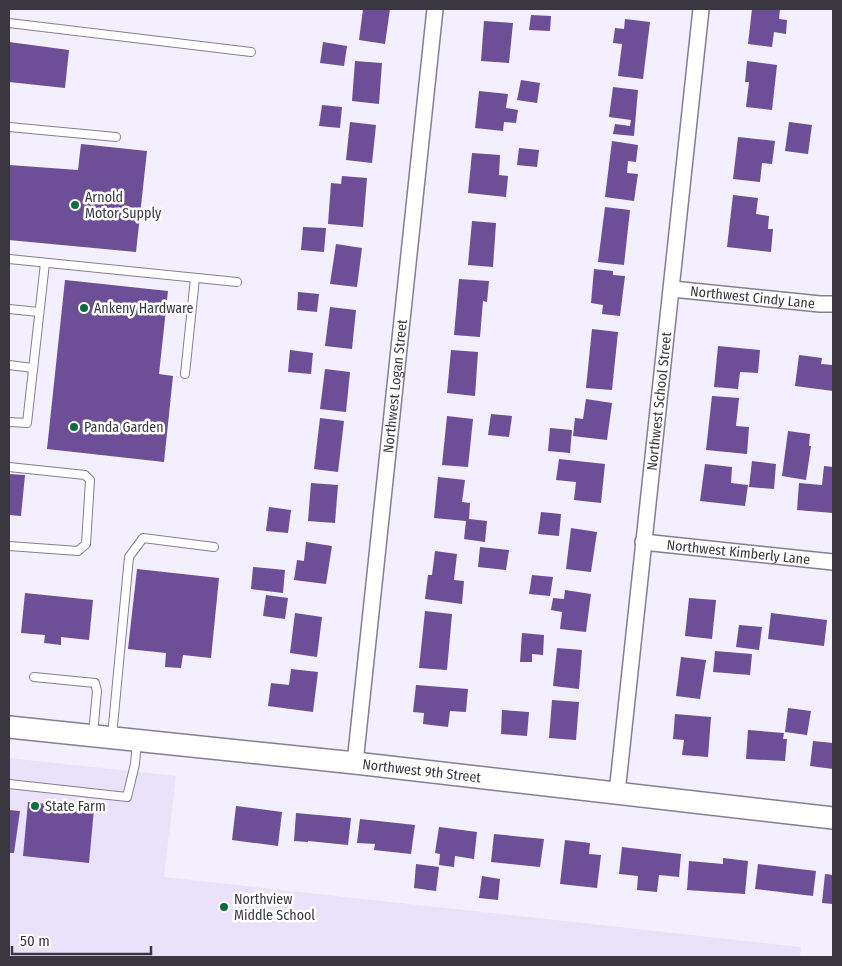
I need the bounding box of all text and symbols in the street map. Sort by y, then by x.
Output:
place label: Arnold Motor Supply [85,189,162,222]
marker: Arnold Motor Supply [69,199,81,211]
street label: Northwest Cindy Lane [689,283,816,312]
place label: Ankeny Hardware [94,300,194,317]
marker: Ankeny Hardware [78,302,90,314]
street label: Northwest Logan Street [380,318,411,454]
street label: Northwest School Street [644,331,675,471]
place label: Panda Garden [84,419,164,436]
marker: Panda Garden [68,421,80,433]
street label: Northwest Kimberly Lane [666,537,811,569]
street label: Northwest 9th Street [361,756,482,786]
place label: State Farm [45,798,106,815]
marker: State Farm [29,800,41,812]
place label: Northview Middle School [234,891,315,924]
marker: Northview Middle School [218,901,230,913]
scale bar [12,924,151,956]
text: 50 m [20,932,50,950]

